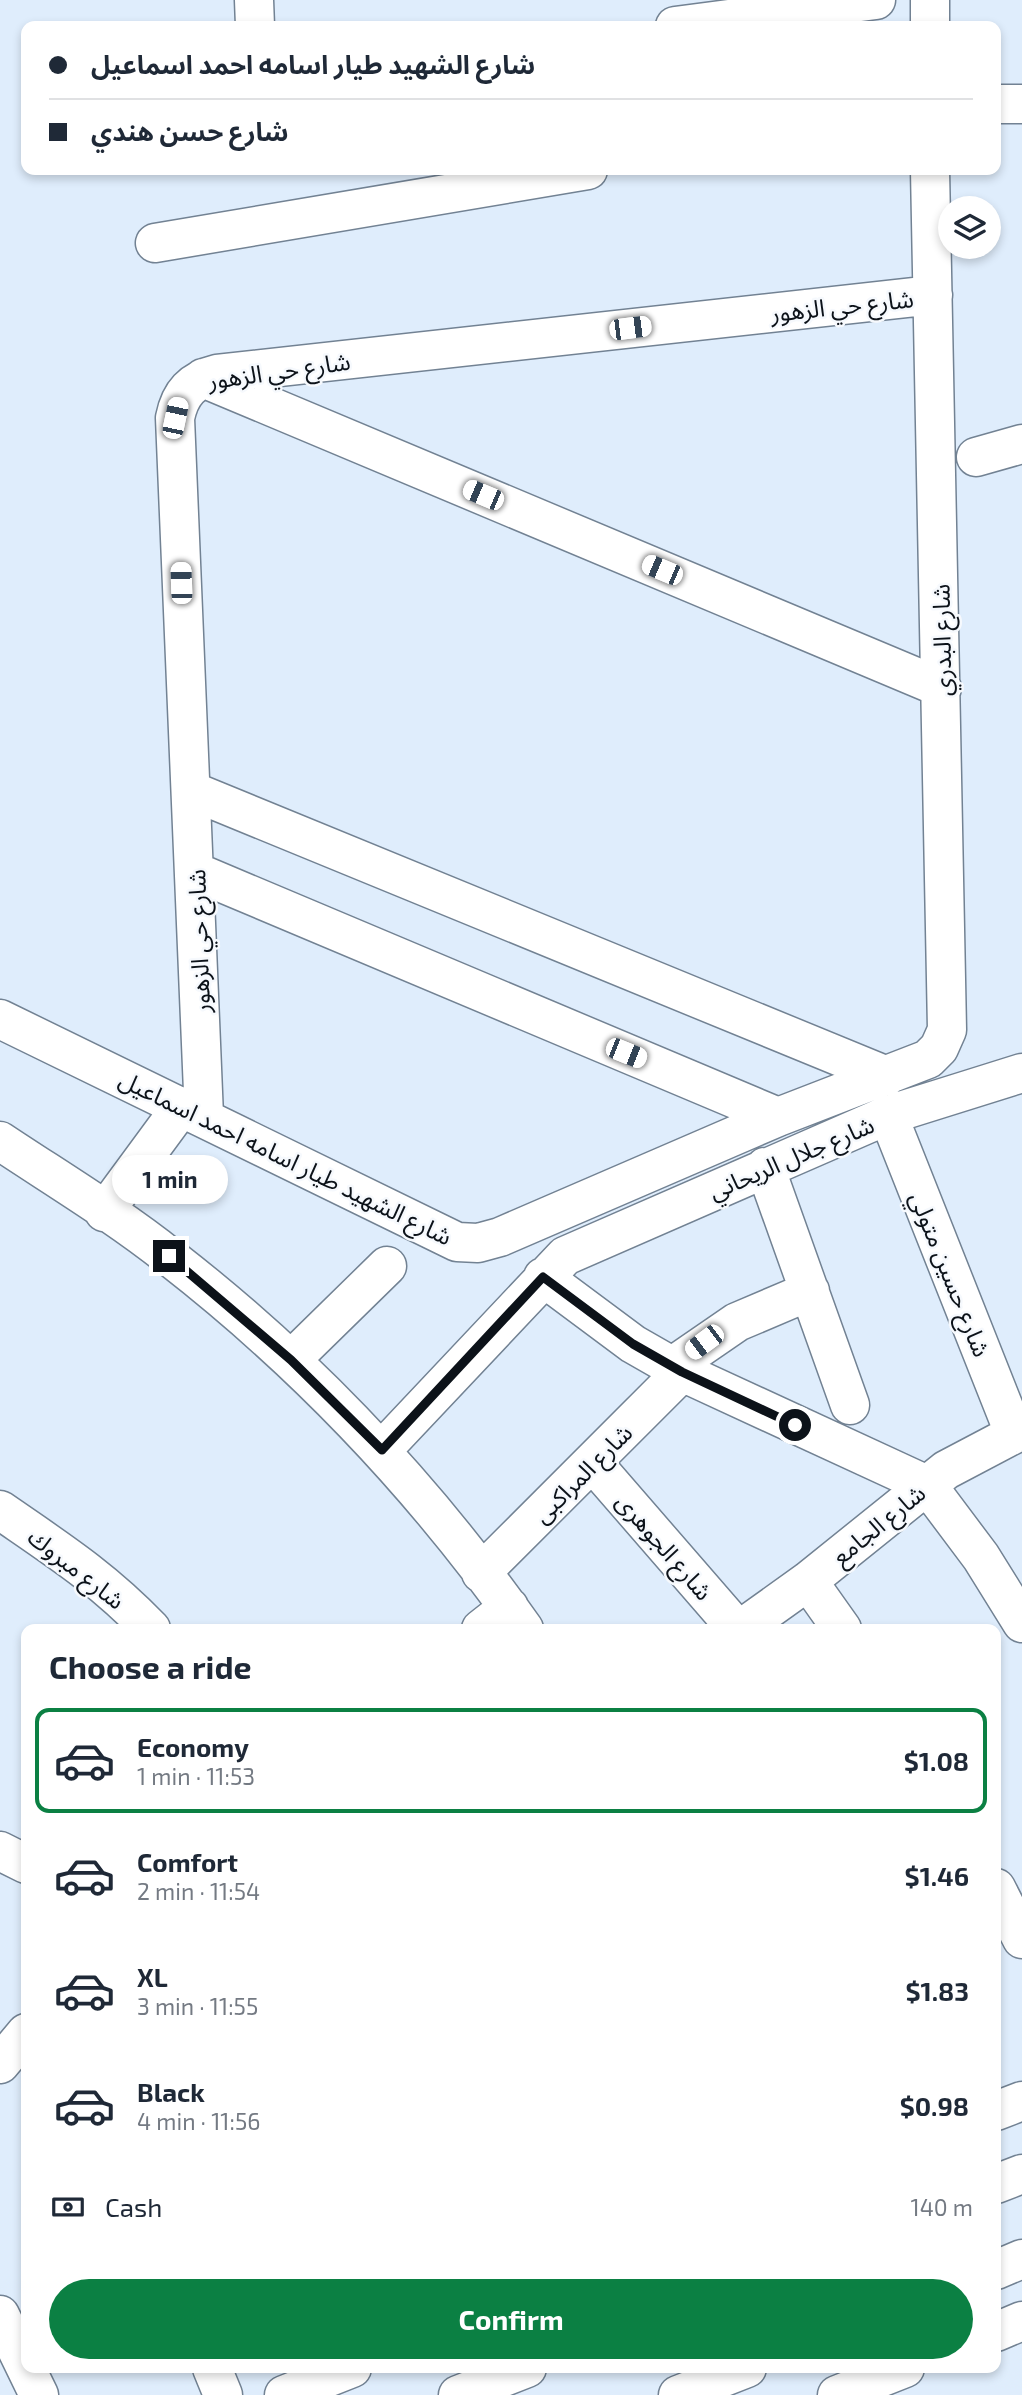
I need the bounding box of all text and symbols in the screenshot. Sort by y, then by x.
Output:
text: شارع الشهيد طيار اسامه احمد اسماعيل [91,48,535,79]
text: شارع حسن هندي [91,115,289,146]
map controls [938,196,1001,259]
button: layers [938,196,1001,259]
street label: شارع حي الزهور [768,283,916,333]
car [608,315,653,341]
street label: شارع حي الزهور [205,346,353,400]
car [161,395,190,441]
car [460,477,507,513]
car [639,552,686,588]
car [170,562,193,604]
street label: شارع البدري [926,584,962,696]
street label: شارع حي الزهور [181,868,221,1014]
car [603,1035,650,1071]
street label: شارع الشهيد طيار اسامه احمد اسماعيل [113,1064,457,1254]
street label: شارع جلال الريحاني [704,1109,880,1210]
callout: 1 min [111,1154,227,1204]
text: 1 min [142,1165,198,1193]
street label: شارع حسين متولي [900,1187,997,1363]
route end [153,1240,185,1272]
car [681,1321,728,1363]
route start [779,1409,811,1441]
street label: شارع المراكبى [526,1417,640,1531]
street label: شارع الجامع [825,1478,933,1574]
street label: شارع الجوهرى [608,1487,719,1608]
street label: شارع مبروك [21,1521,131,1618]
text: Choose a ride [49,1647,252,1685]
icon: car [53,1729,116,1792]
text: Economy [137,1731,249,1762]
text: $1.08 [904,1745,969,1776]
text: 1 min · 11:53 [137,1762,255,1790]
icon: car [53,1844,116,1907]
text: Comfort [137,1846,238,1877]
text: $1.46 [905,1860,969,1891]
text: 2 min · 11:54 [137,1877,260,1905]
icon: car [53,1959,116,2022]
text: XL [137,1961,168,1992]
text: $1.83 [905,1975,969,2006]
text: 3 min · 11:55 [137,1992,258,2020]
icon: car [53,2074,116,2137]
text: Black [137,2076,205,2107]
text: $0.98 [900,2090,969,2121]
text: 4 min · 11:56 [137,2107,260,2135]
icon: cash [49,2188,87,2226]
text: Cash [105,2191,162,2222]
text: 140 m [911,2193,973,2221]
button: Confirm [49,2279,973,2359]

